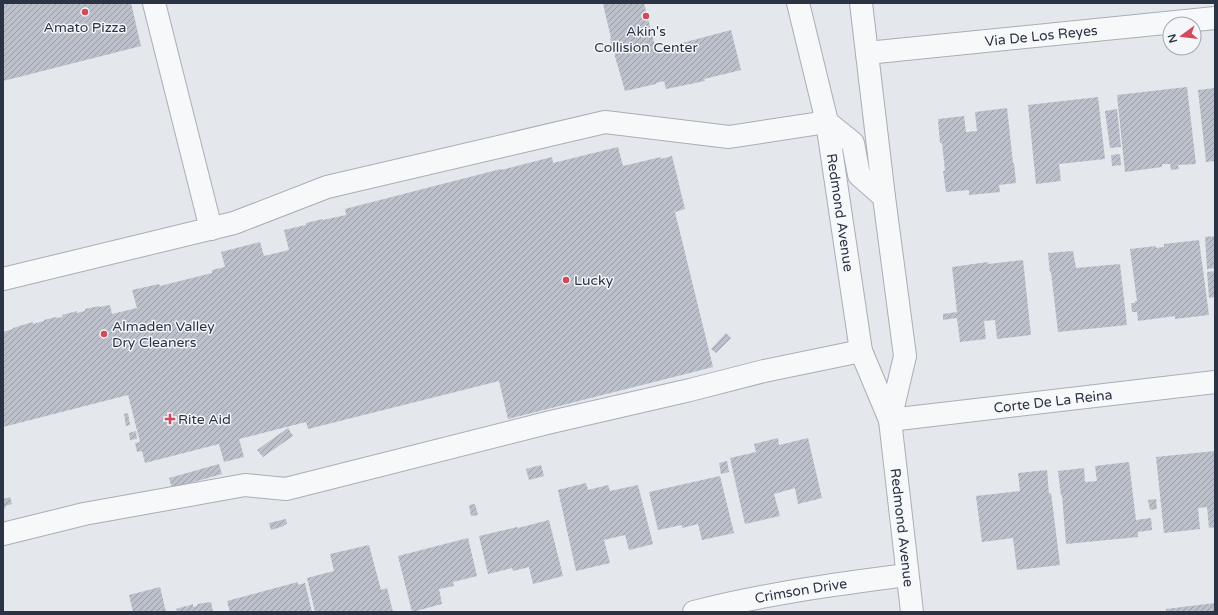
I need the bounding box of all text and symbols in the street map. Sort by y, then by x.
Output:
marker: Amato Pizza [80,7,90,17]
marker: Akin's Collision Center [641,11,651,21]
north arrow [1162,16,1202,56]
place label: Amato Pizza [44,19,126,36]
street label: Via De Los Reyes [984,21,1099,50]
place label: Akin's Collision Center [594,23,698,56]
text: N [1165,33,1180,44]
street label: Redmond Avenue [823,152,858,273]
place label: Lucky [574,272,614,289]
marker: Lucky [561,275,571,285]
place label: Almaden Valley Dry Cleaners [112,318,215,351]
marker: Almaden Valley Dry Cleaners [99,329,109,339]
street label: Corte De La Reina [993,386,1113,416]
place label: Rite Aid [178,411,231,428]
marker: Rite Aid [165,414,175,424]
street label: Redmond Avenue [887,467,918,588]
street label: Crimson Drive [753,575,848,607]

